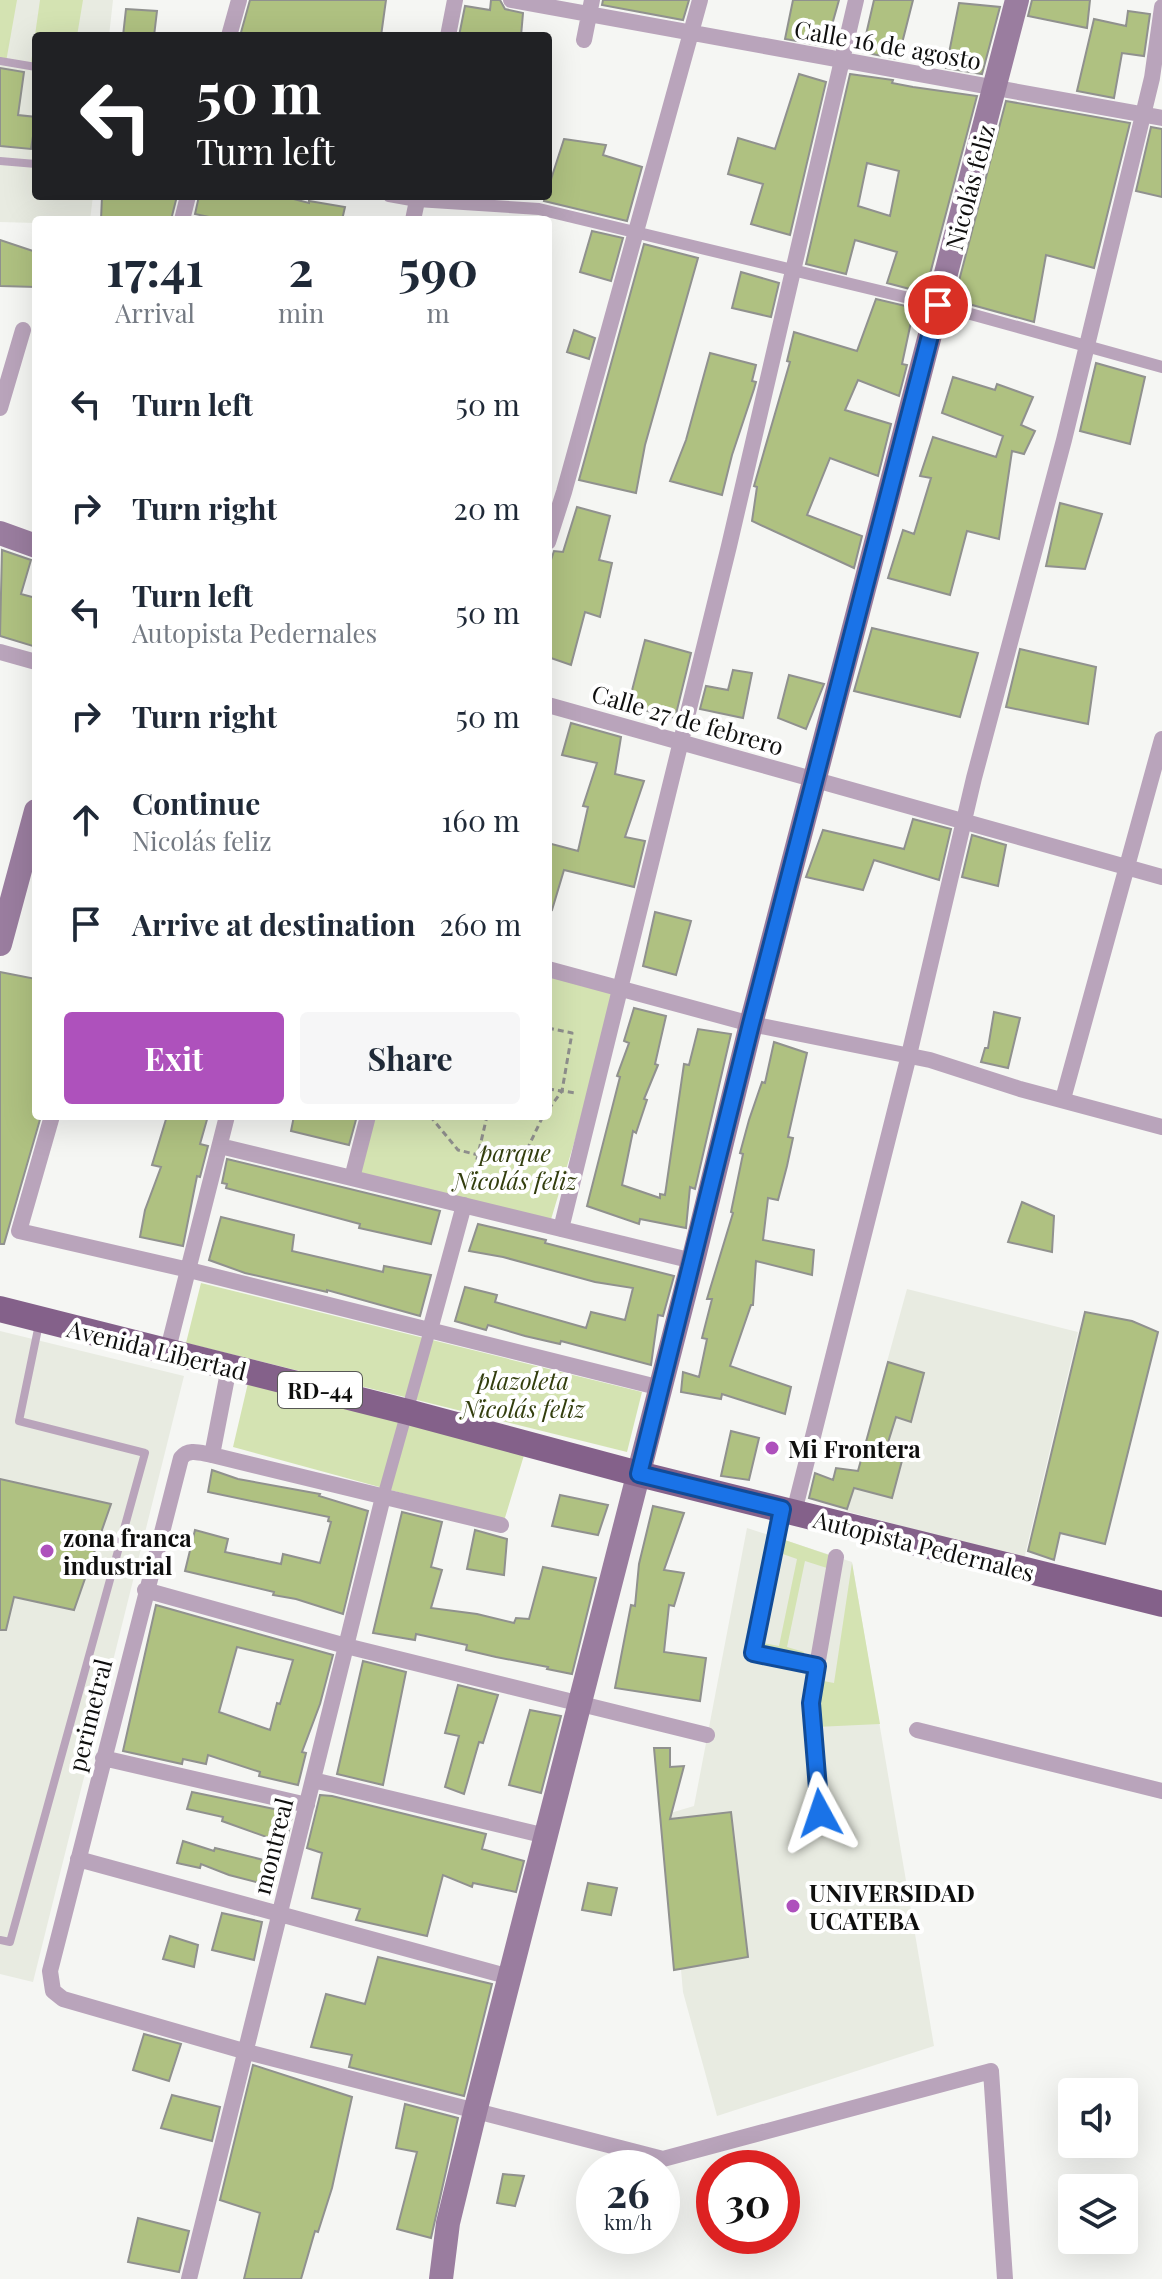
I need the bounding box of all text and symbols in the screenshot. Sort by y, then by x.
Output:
street label: Calle 16 de agosto [792,12,984,76]
text: 50 m [196,54,322,129]
icon: left [64,64,168,168]
street label: Nicolás feliz [937,121,1001,253]
text: Turn left [196,126,335,174]
text: 17:41 [106,235,204,299]
text: 2 [289,235,314,299]
text: 590 [398,235,478,299]
pin [904,271,972,339]
icon: arrive [916,283,960,327]
text: Arrival [115,295,195,330]
text: min [278,295,324,330]
text: m [427,295,450,330]
icon: left [64,382,108,426]
text: Turn left [132,384,253,424]
text: 50 m [455,384,520,424]
icon: right [64,486,108,530]
text: Turn right [132,488,277,528]
text: 20 m [454,488,520,528]
text: Turn left [132,575,253,615]
icon: left [64,590,108,634]
text: 50 m [455,592,520,632]
text: Autopista Pedernales [132,615,377,650]
street label: Calle 27 de febrero [588,676,788,762]
icon: right [64,694,108,738]
text: Turn right [132,696,277,736]
text: 50 m [455,696,520,736]
text: Continue [132,783,260,823]
icon: ahead [64,798,108,842]
text: 160 m [441,800,520,840]
text: Nicolás feliz [132,823,272,858]
icon: arrive [64,902,108,946]
text: Arrive at destination [132,904,415,944]
text: 260 m [439,904,521,944]
button: Exit [64,1012,284,1104]
button: Share [300,1012,520,1104]
park label: parque Nicolás feliz [451,1136,578,1196]
street label: Avenida Libertad [63,1311,250,1387]
park label: plazoleta Nicolás feliz [459,1364,586,1424]
road number: RD-44 [278,1372,362,1408]
place label: Mi Frontera [788,1432,921,1464]
marker: Mi Frontera [763,1439,781,1457]
street label: Autopista Pedernales [809,1502,1038,1588]
place label: zona franca industrial [63,1521,192,1581]
marker: zona franca industrial [38,1542,56,1560]
street label: perimetral [60,1655,118,1775]
position arrow [778,1771,862,1855]
street label: montreal [245,1794,299,1898]
place label: UNIVERSIDAD UCATEBA [809,1876,975,1936]
marker: UNIVERSIDAD UCATEBA [784,1897,802,1915]
map controls [1058,2078,1138,2254]
button: sound [1058,2078,1138,2158]
speed limit sign: 30 [696,2150,800,2254]
text: 26 [606,2165,650,2218]
button: layers [1058,2174,1138,2254]
text: km/h [604,2208,652,2235]

